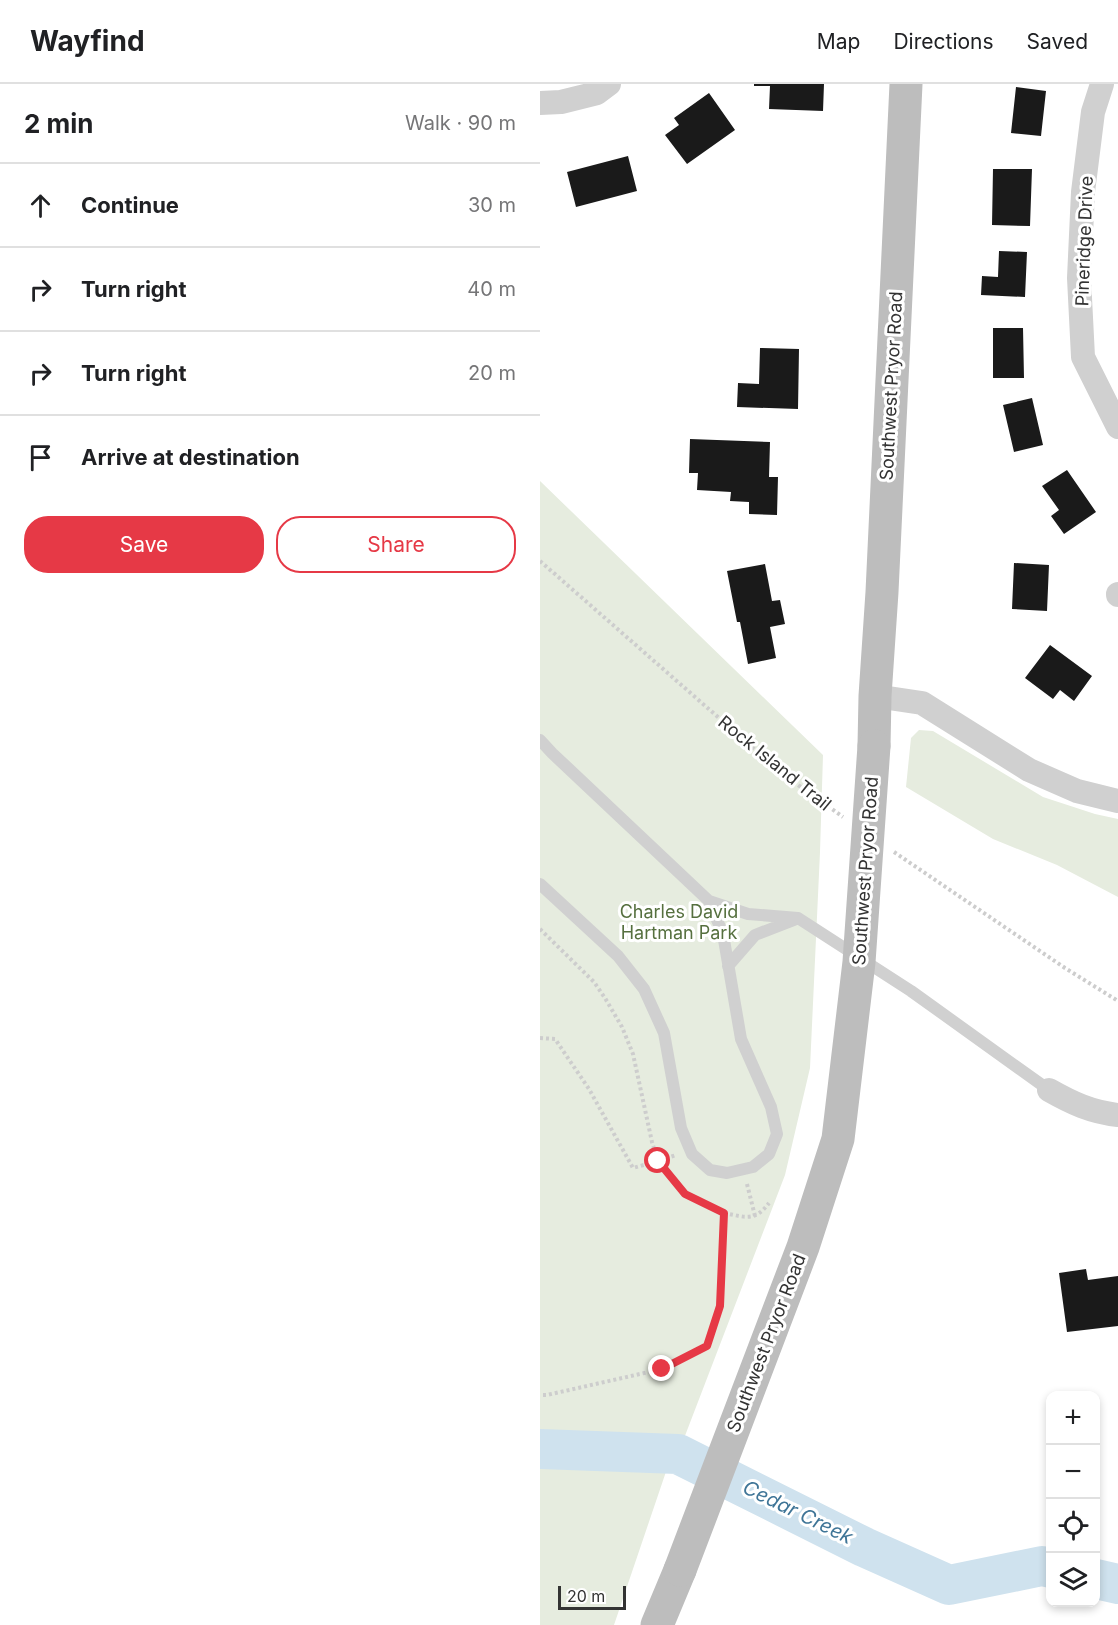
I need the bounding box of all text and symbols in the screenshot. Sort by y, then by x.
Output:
text: Wayfind [30,24,145,58]
text: Map [817,29,860,54]
text: Directions [893,29,994,54]
text: Saved [1027,29,1088,54]
text: 2 min [24,108,94,139]
text: Walk · 90 m [405,111,516,135]
street label: Pineridge Drive [1071,175,1097,307]
icon: ahead [24,189,57,222]
text: Continue [81,192,179,218]
text: 30 m [468,193,516,217]
icon: right [24,273,57,306]
text: Turn right [81,276,187,302]
text: 40 m [467,277,516,301]
street label: Southwest Pryor Road [876,291,906,481]
icon: right [24,357,57,390]
text: Turn right [81,360,187,386]
text: 20 m [468,361,516,385]
icon: arrive [24,441,57,474]
text: Arrive at destination [81,444,300,470]
button: Save [24,516,264,573]
button: Share [276,516,516,573]
street label: Rock Island Trail [714,711,836,815]
street label: Southwest Pryor Road [848,776,882,966]
park label: Charles David Hartman Park [620,901,738,943]
route start [644,1147,670,1173]
street label: Southwest Pryor Road [722,1251,810,1435]
route end [648,1355,674,1381]
map controls [1046,1391,1100,1607]
button: + [1046,1391,1100,1445]
button: − [1046,1445,1100,1499]
water label: Cedar Creek [739,1475,858,1549]
button: locate [1046,1499,1100,1553]
button: layers [1046,1553,1100,1607]
scale bar [558,1583,626,1610]
text: 20 m [567,1586,605,1606]

